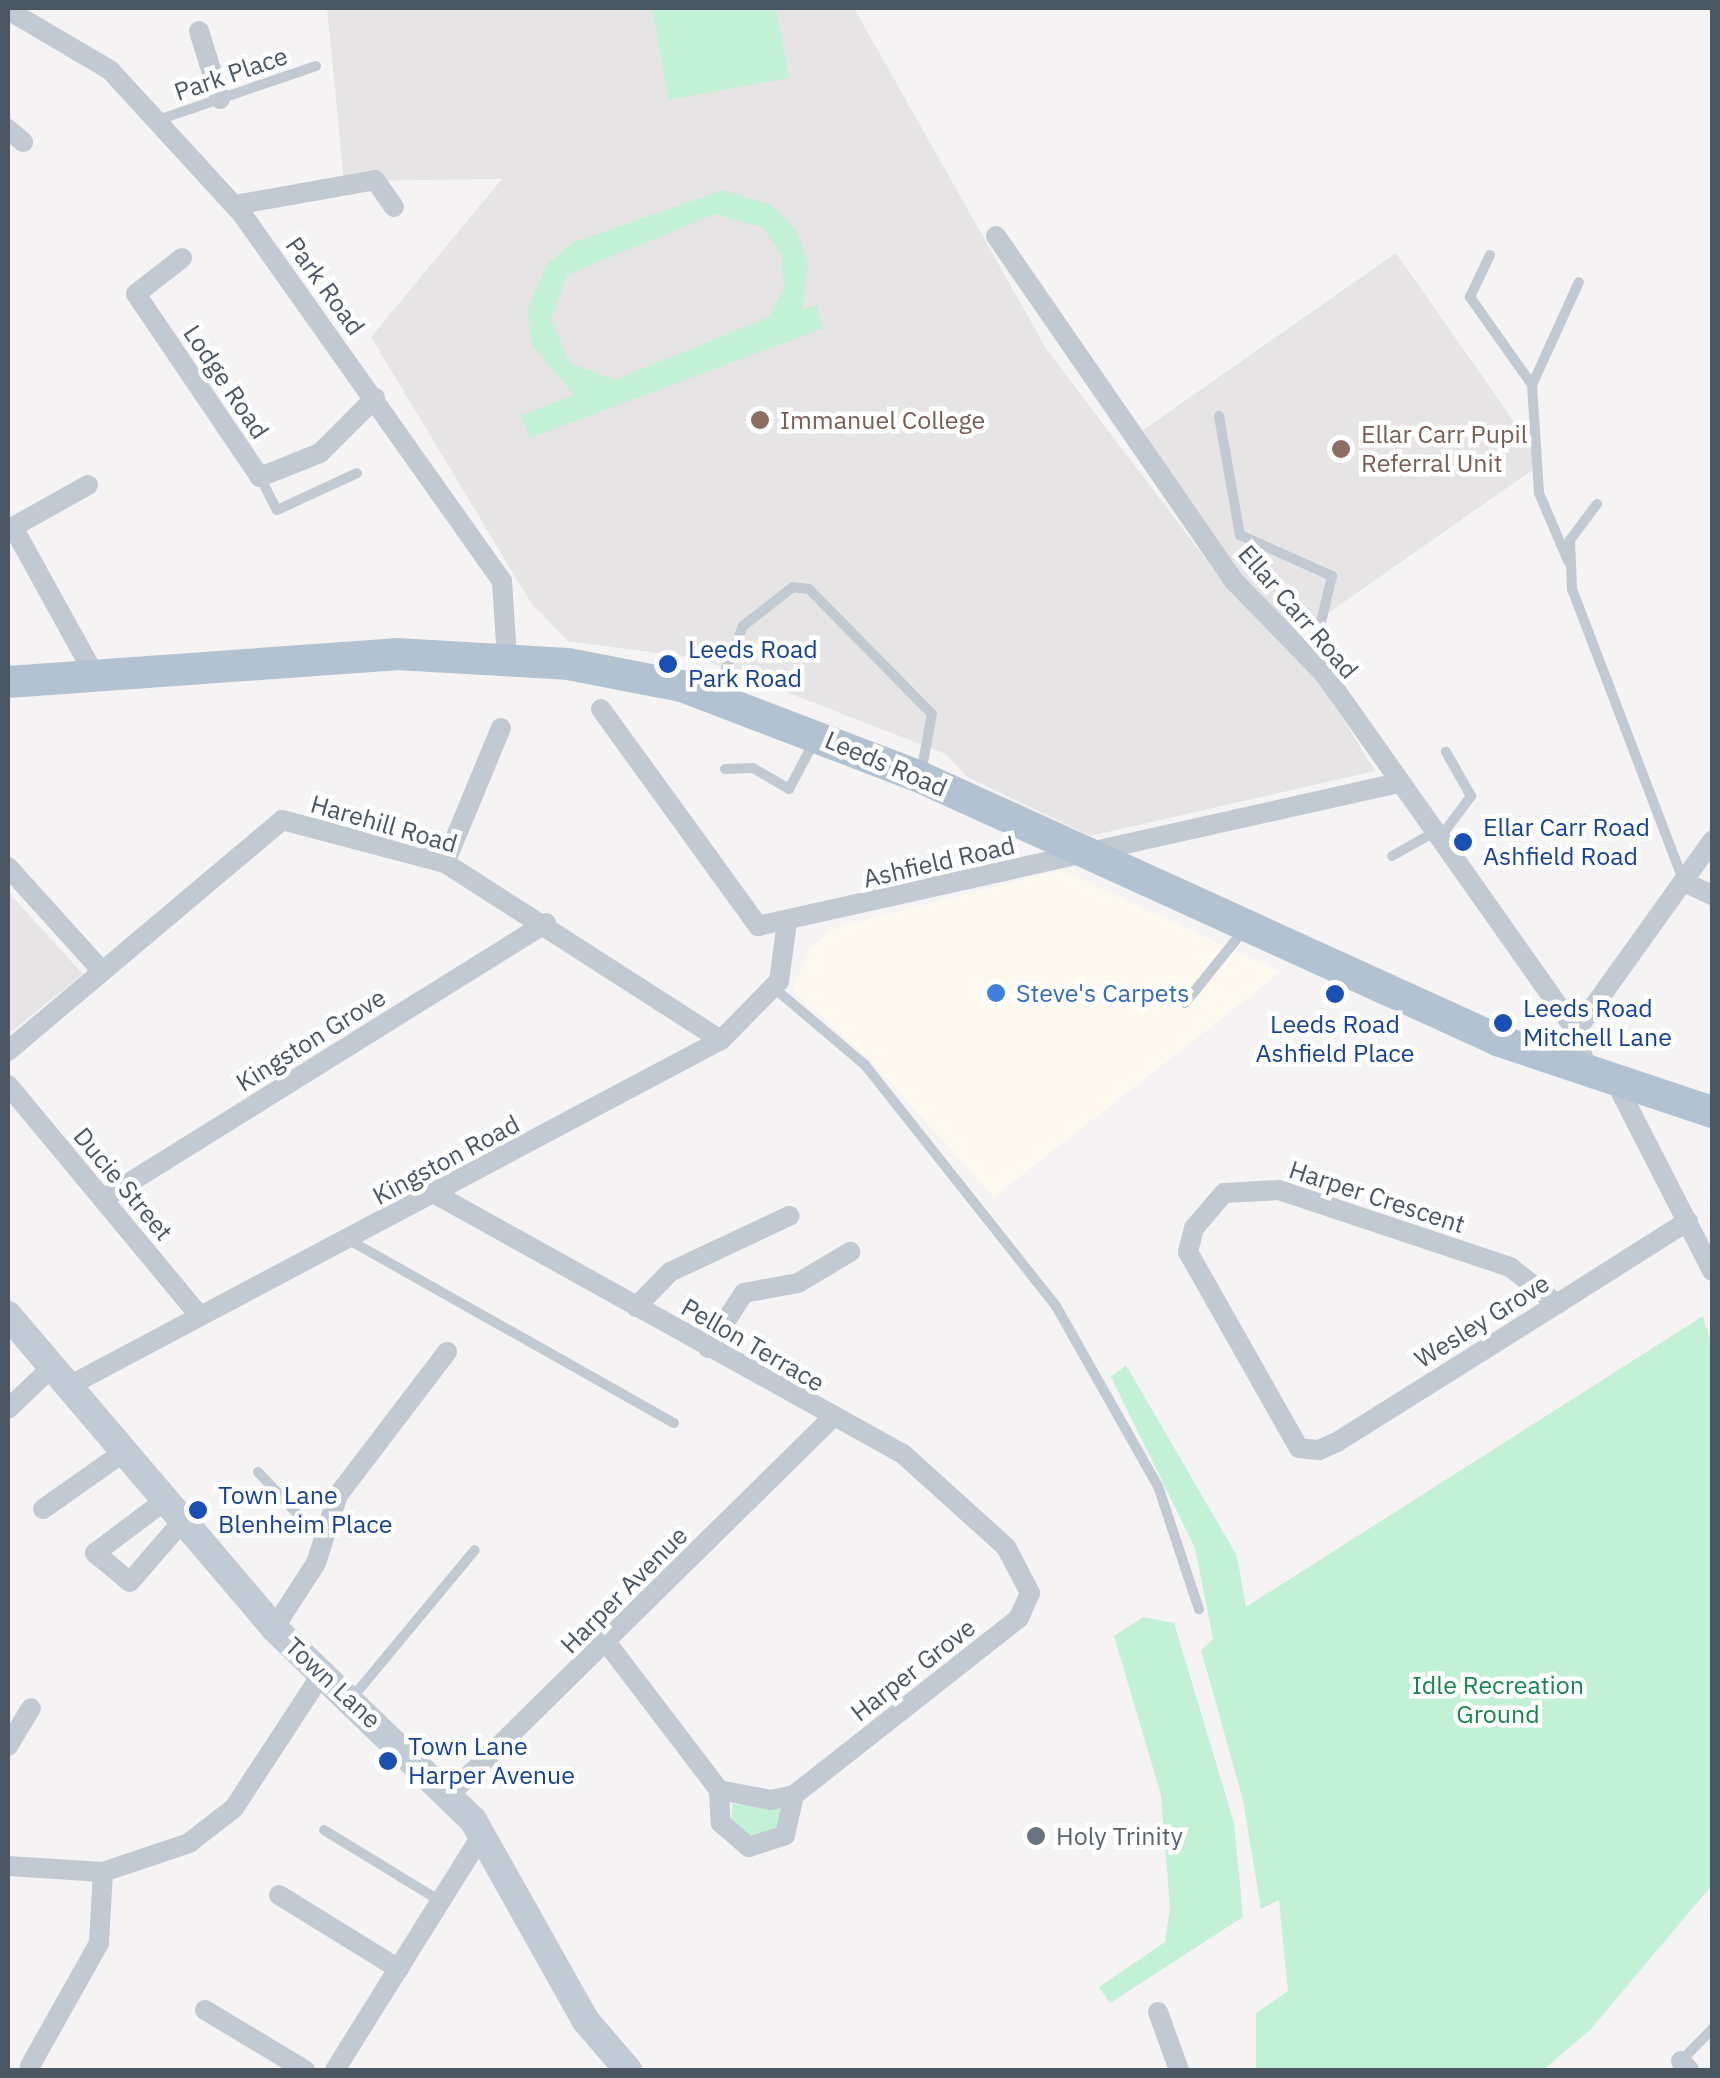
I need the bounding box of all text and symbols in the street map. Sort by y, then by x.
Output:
street label: Park Place [170,41,292,107]
street label: Park Road [279,231,371,341]
street label: Lodge Road [177,319,275,445]
place label: Immanuel College [780,405,985,435]
marker: Immanuel College [749,409,771,431]
place label: Ellar Carr Pupil Referral Unit [1361,420,1527,479]
marker: Ellar Carr Pupil Referral Unit [1330,438,1352,460]
street label: Ellar Carr Road [1232,539,1364,685]
place label: Leeds Road Park Road [688,635,818,694]
marker: Leeds Road Park Road [657,653,679,675]
street label: Leeds Road [820,725,952,803]
street label: Harehill Road [307,789,461,859]
place label: Ellar Carr Road Ashfield Road [1483,813,1650,872]
street label: Ashfield Road [860,830,1018,894]
marker: Ellar Carr Road Ashfield Road [1452,831,1474,853]
place label: Steve's Carpets [1016,978,1189,1008]
street label: Kingston Grove [231,982,391,1098]
marker: Steve's Carpets [985,982,1007,1004]
marker: Leeds Road Ashfield Place [1324,983,1346,1005]
place label: Leeds Road Mitchell Lane [1523,994,1672,1053]
place label: Leeds Road Ashfield Place [1256,1010,1414,1069]
marker: Leeds Road Mitchell Lane [1492,1012,1514,1034]
street label: Kingston Road [368,1109,524,1211]
street label: Ducie Street [67,1122,179,1246]
street label: Harper Crescent [1285,1154,1469,1240]
street label: Wesley Grove [1409,1268,1555,1374]
street label: Pellon Terrace [676,1292,830,1398]
place label: Town Lane Blenheim Place [218,1481,392,1540]
marker: Town Lane Blenheim Place [187,1499,209,1521]
street label: Harper Avenue [554,1520,694,1660]
street label: Harper Grove [845,1612,981,1728]
street label: Town Lane [279,1631,387,1735]
park label: Idle Recreation Ground [1412,1671,1584,1730]
place label: Town Lane Harper Avenue [408,1732,575,1791]
marker: Town Lane Harper Avenue [377,1750,399,1772]
place label: Holy Trinity [1056,1821,1183,1851]
marker: Holy Trinity [1025,1825,1047,1847]

